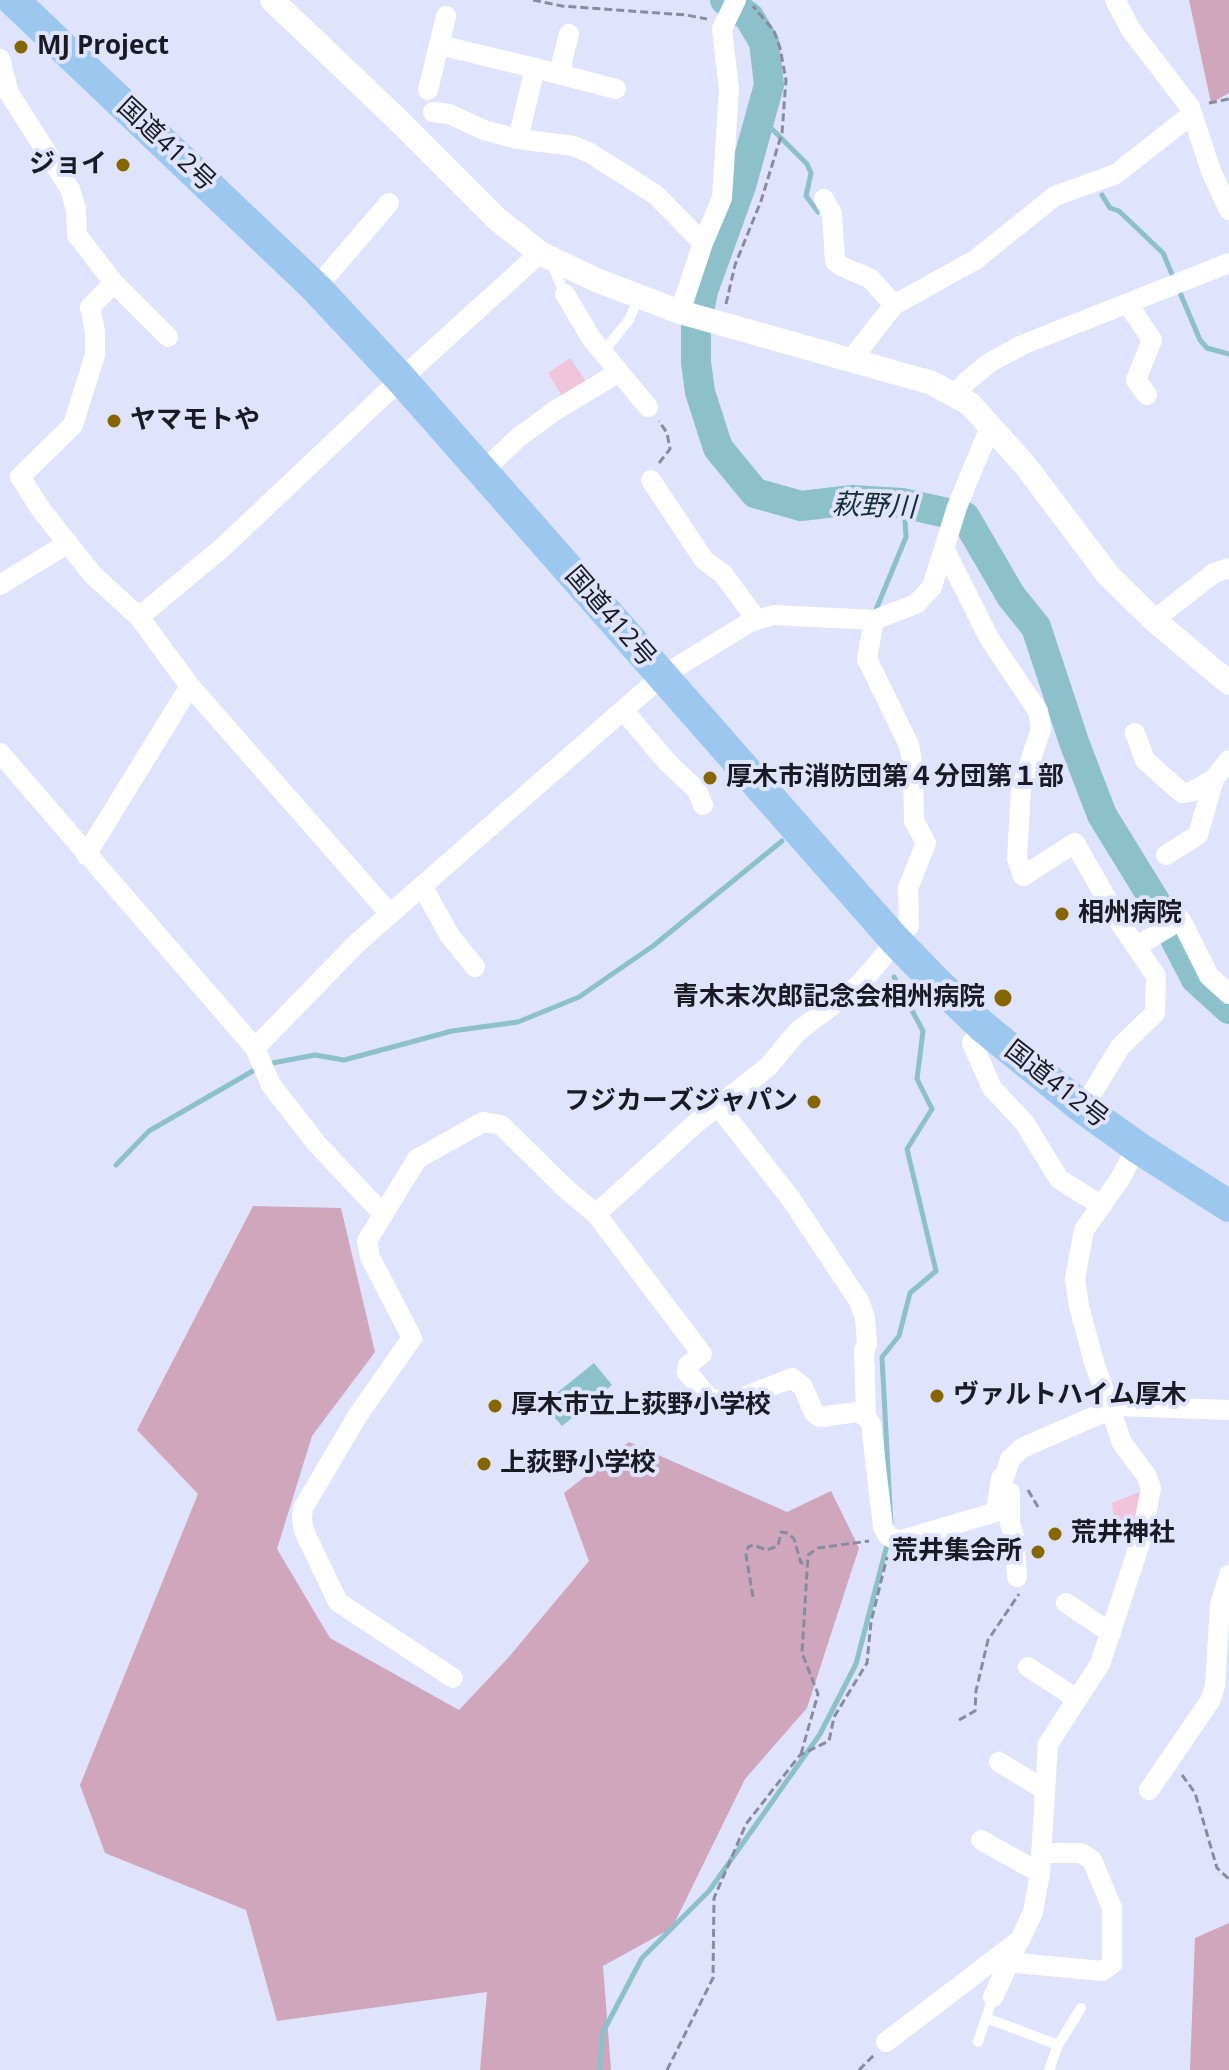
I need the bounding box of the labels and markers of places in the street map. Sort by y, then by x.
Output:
place label: MJ Project [37,31,169,63]
marker: MJ Project [12,38,30,56]
place label: ジョイ [29,149,107,181]
marker: ジョイ [114,156,132,174]
place label: ヤマモトや [130,405,260,437]
marker: ヤマモトや [105,412,123,430]
place label: 厚木市消防団第４分団第１部 [726,762,1064,794]
marker: 厚木市消防団第４分団第１部 [701,769,719,787]
place label: 相州病院 [1078,898,1182,930]
marker: 相州病院 [1053,905,1071,923]
place label: 青木末次郎記念会相州病院 [673,982,985,1014]
marker: 青木末次郎記念会相州病院 [992,987,1014,1009]
place label: フジカーズジャパン [564,1086,798,1118]
marker: フジカーズジャパン [805,1093,823,1111]
place label: ヴァルトハイム厚木 [953,1380,1187,1412]
marker: ヴァルトハイム厚木 [928,1387,946,1405]
place label: 厚木市立上荻野小学校 [511,1390,771,1422]
marker: 厚木市立上荻野小学校 [486,1397,504,1415]
place label: 上荻野小学校 [500,1448,656,1480]
marker: 上荻野小学校 [475,1455,493,1473]
place label: 荒井神社 [1071,1518,1175,1550]
marker: 荒井神社 [1046,1525,1064,1543]
place label: 荒井集会所 [892,1536,1022,1568]
marker: 荒井集会所 [1029,1543,1047,1561]

